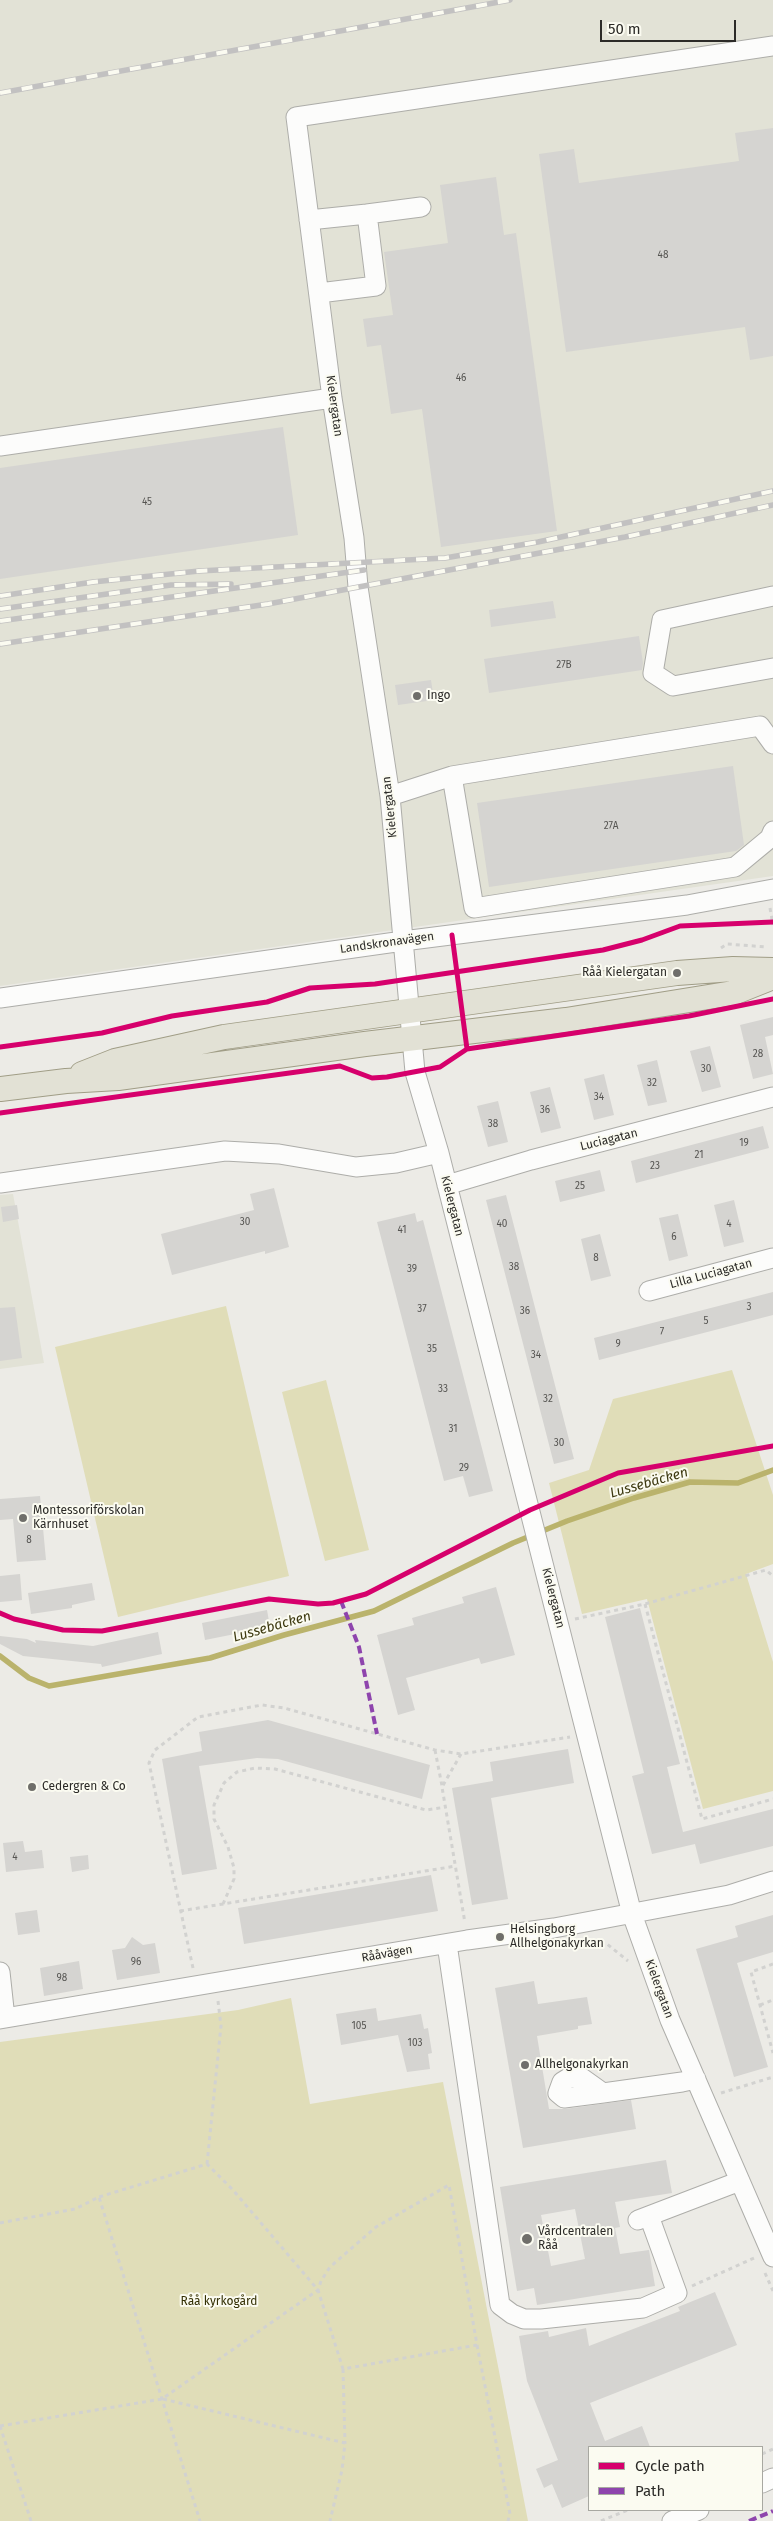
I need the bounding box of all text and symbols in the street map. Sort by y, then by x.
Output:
scale bar [603,10,739,42]
text: 50 m [608,20,641,38]
house number: 48 [658,249,668,261]
house number: 46 [456,372,466,384]
street label: Kielergatan [323,374,345,438]
house number: 45 [142,496,152,508]
house number: 27B [556,659,572,671]
place label: Ingo [427,689,451,703]
marker: Ingo [411,690,423,702]
street label: Kielergatan [380,776,400,838]
house number: 27A [604,820,618,832]
street label: Landskronavägen [339,929,435,957]
place label: Råå Kielergatan [582,966,667,980]
marker: Råå Kielergatan [671,967,683,979]
house number: 28 [753,1048,763,1060]
house number: 30 [701,1063,711,1075]
house number: 32 [647,1077,657,1089]
house number: 34 [594,1091,604,1103]
house number: 36 [540,1104,550,1116]
house number: 38 [488,1118,498,1130]
street label: Luciagatan [579,1126,639,1154]
house number: 19 [739,1137,749,1149]
house number: 21 [694,1149,704,1161]
house number: 23 [650,1160,660,1172]
street label: Kielergatan [438,1174,466,1238]
house number: 25 [575,1180,585,1192]
house number: 30 [240,1216,250,1228]
house number: 40 [497,1218,507,1230]
house number: 4 [726,1218,732,1230]
house number: 41 [397,1224,407,1236]
house number: 6 [671,1231,677,1243]
house number: 8 [593,1252,599,1264]
street label: Lilla Luciagatan [668,1256,754,1292]
house number: 38 [509,1261,519,1273]
house number: 39 [407,1263,417,1275]
house number: 3 [747,1301,751,1313]
house number: 37 [417,1303,427,1315]
house number: 36 [520,1305,530,1317]
house number: 5 [703,1315,709,1327]
house number: 7 [660,1326,664,1338]
house number: 9 [615,1338,621,1350]
house number: 35 [427,1343,437,1355]
house number: 34 [531,1349,541,1361]
house number: 33 [438,1383,448,1395]
house number: 32 [543,1393,553,1405]
house number: 31 [448,1423,458,1435]
house number: 30 [554,1437,564,1449]
house number: 29 [459,1462,469,1474]
water label: Lussebäcken [608,1464,690,1502]
place label: Montessoriförskolan Kärnhuset [33,1504,144,1532]
marker: Montessoriförskolan Kärnhuset [17,1512,29,1524]
house number: 8 [26,1534,32,1546]
street label: Kielergatan [539,1566,567,1630]
water label: Lussebäcken [231,1608,313,1646]
place label: Cedergren & Co [42,1780,126,1794]
marker: Cedergren & Co [26,1781,38,1793]
house number: 4 [12,1851,18,1863]
place label: Helsingborg Allhelgonakyrkan [510,1923,604,1951]
marker: Helsingborg Allhelgonakyrkan [494,1931,506,1943]
street label: Rååvägen [360,1942,414,1966]
house number: 96 [131,1956,141,1968]
street label: Kielergatan [642,1958,676,2020]
house number: 98 [57,1972,67,1984]
house number: 105 [352,2020,366,2032]
house number: 103 [408,2037,422,2049]
place label: Allhelgonakyrkan [535,2058,629,2072]
marker: Allhelgonakyrkan [519,2059,531,2071]
place label: Vårdcentralen Råå [538,2225,613,2253]
marker: Vårdcentralen Råå [520,2232,534,2246]
park label: Råå kyrkogård [180,2295,258,2309]
legend [588,2446,763,2511]
text: Cycle path [635,2457,705,2475]
text: Path [635,2482,665,2500]

